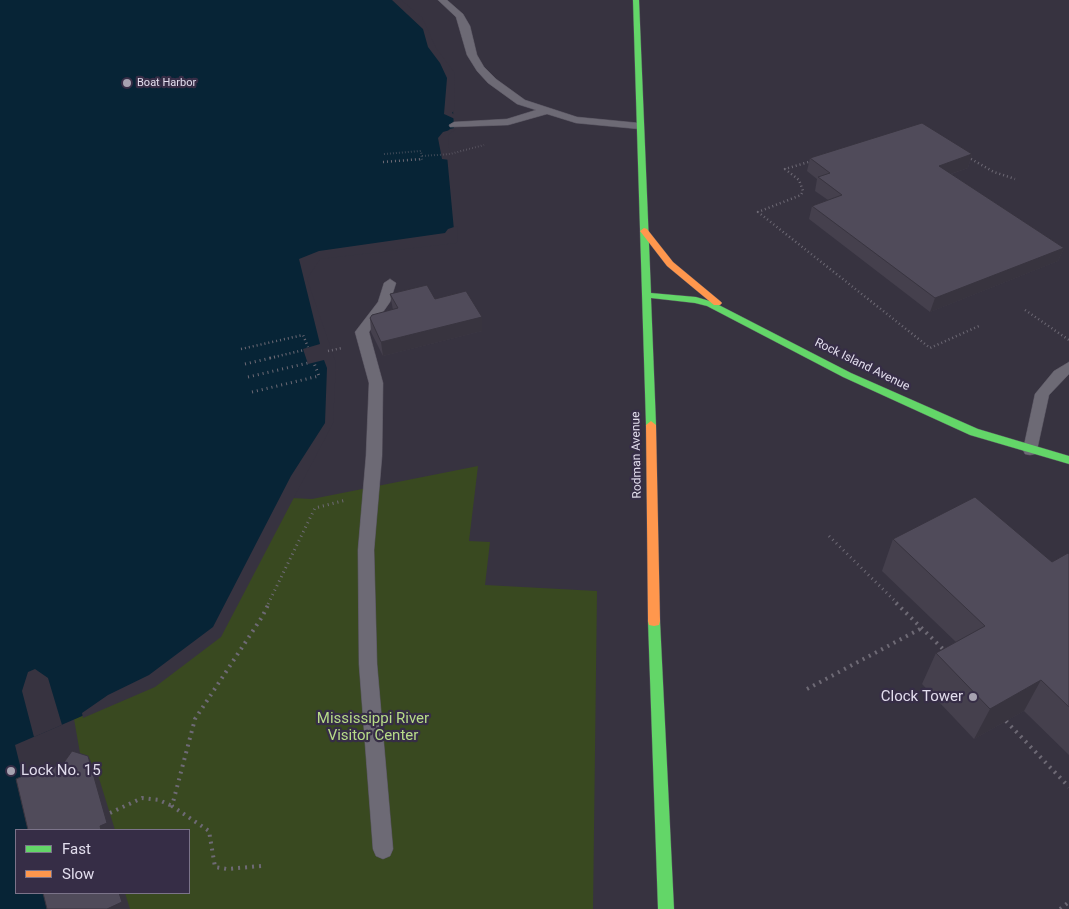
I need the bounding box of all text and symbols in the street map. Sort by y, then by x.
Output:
place label: Boat Harbor [137,76,196,90]
marker: Boat Harbor [121,77,133,89]
street label: Rock Island Avenue [812,336,912,394]
street label: Rodman Avenue [629,411,645,499]
place label: Clock Tower [881,688,963,706]
marker: Clock Tower [967,691,979,703]
park label: Mississippi River Visitor Center [317,710,429,745]
place label: Lock No. 15 [21,762,101,780]
marker: Lock No. 15 [5,765,17,777]
legend [15,829,190,894]
text: Fast [62,840,91,858]
text: Slow [62,865,94,883]

